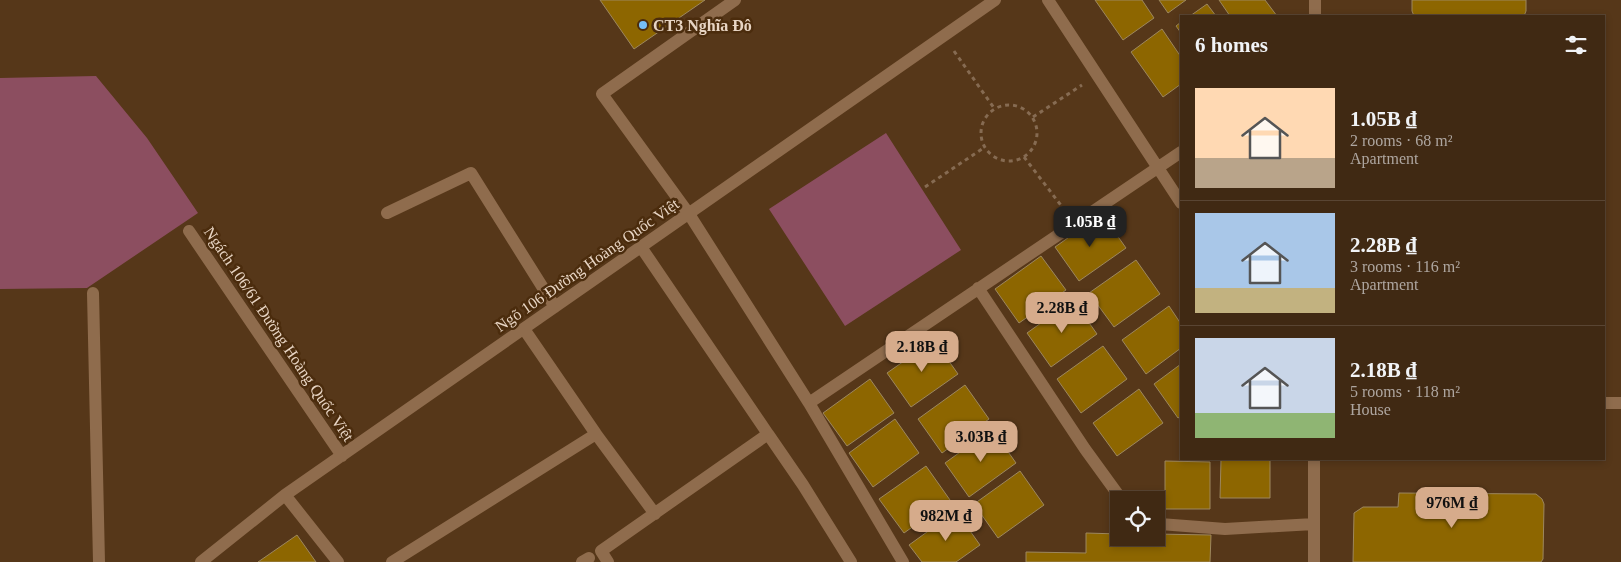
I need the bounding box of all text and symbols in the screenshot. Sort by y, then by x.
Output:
place label: CT3 Nghĩa Đô [653,17,752,35]
marker: CT3 Nghĩa Đô [637,19,649,31]
icon: filters [1562,31,1590,59]
text: 6 homes [1195,33,1268,57]
text: 1.05B ₫ [1350,107,1417,131]
icon: home [1235,108,1295,168]
text: 2 rooms · 68 m² [1350,132,1453,149]
text: Apartment [1350,150,1418,167]
street label: Ngõ 106 Đường Hoàng Quốc Việt [492,195,683,336]
pin: 1.05B ₫ [1044,206,1136,248]
text: 1.05B ₫ [1065,213,1115,230]
street label: Ngách 106/61 Đường Hoàng Quốc Việt [200,224,358,445]
icon: home [1235,233,1295,293]
text: 2.28B ₫ [1350,233,1417,257]
text: 3 rooms · 116 m² [1350,258,1460,275]
text: Apartment [1350,276,1418,293]
pin: 2.28B ₫ [1016,292,1108,334]
text: 2.28B ₫ [1037,299,1087,316]
pin: 2.18B ₫ [876,330,968,373]
text: 2.18B ₫ [897,338,947,355]
icon: home [1235,358,1295,418]
text: 2.18B ₫ [1350,358,1417,382]
text: 5 rooms · 118 m² [1350,383,1460,400]
text: House [1350,401,1391,418]
pin: 3.03B ₫ [935,420,1027,463]
text: 3.03B ₫ [956,428,1006,445]
pin: 976M ₫ [1411,486,1493,529]
map controls [1110,491,1165,546]
button: locate [1110,491,1165,546]
text: 976M ₫ [1426,494,1478,511]
pin: 982M ₫ [905,500,987,542]
text: 982M ₫ [920,507,972,524]

